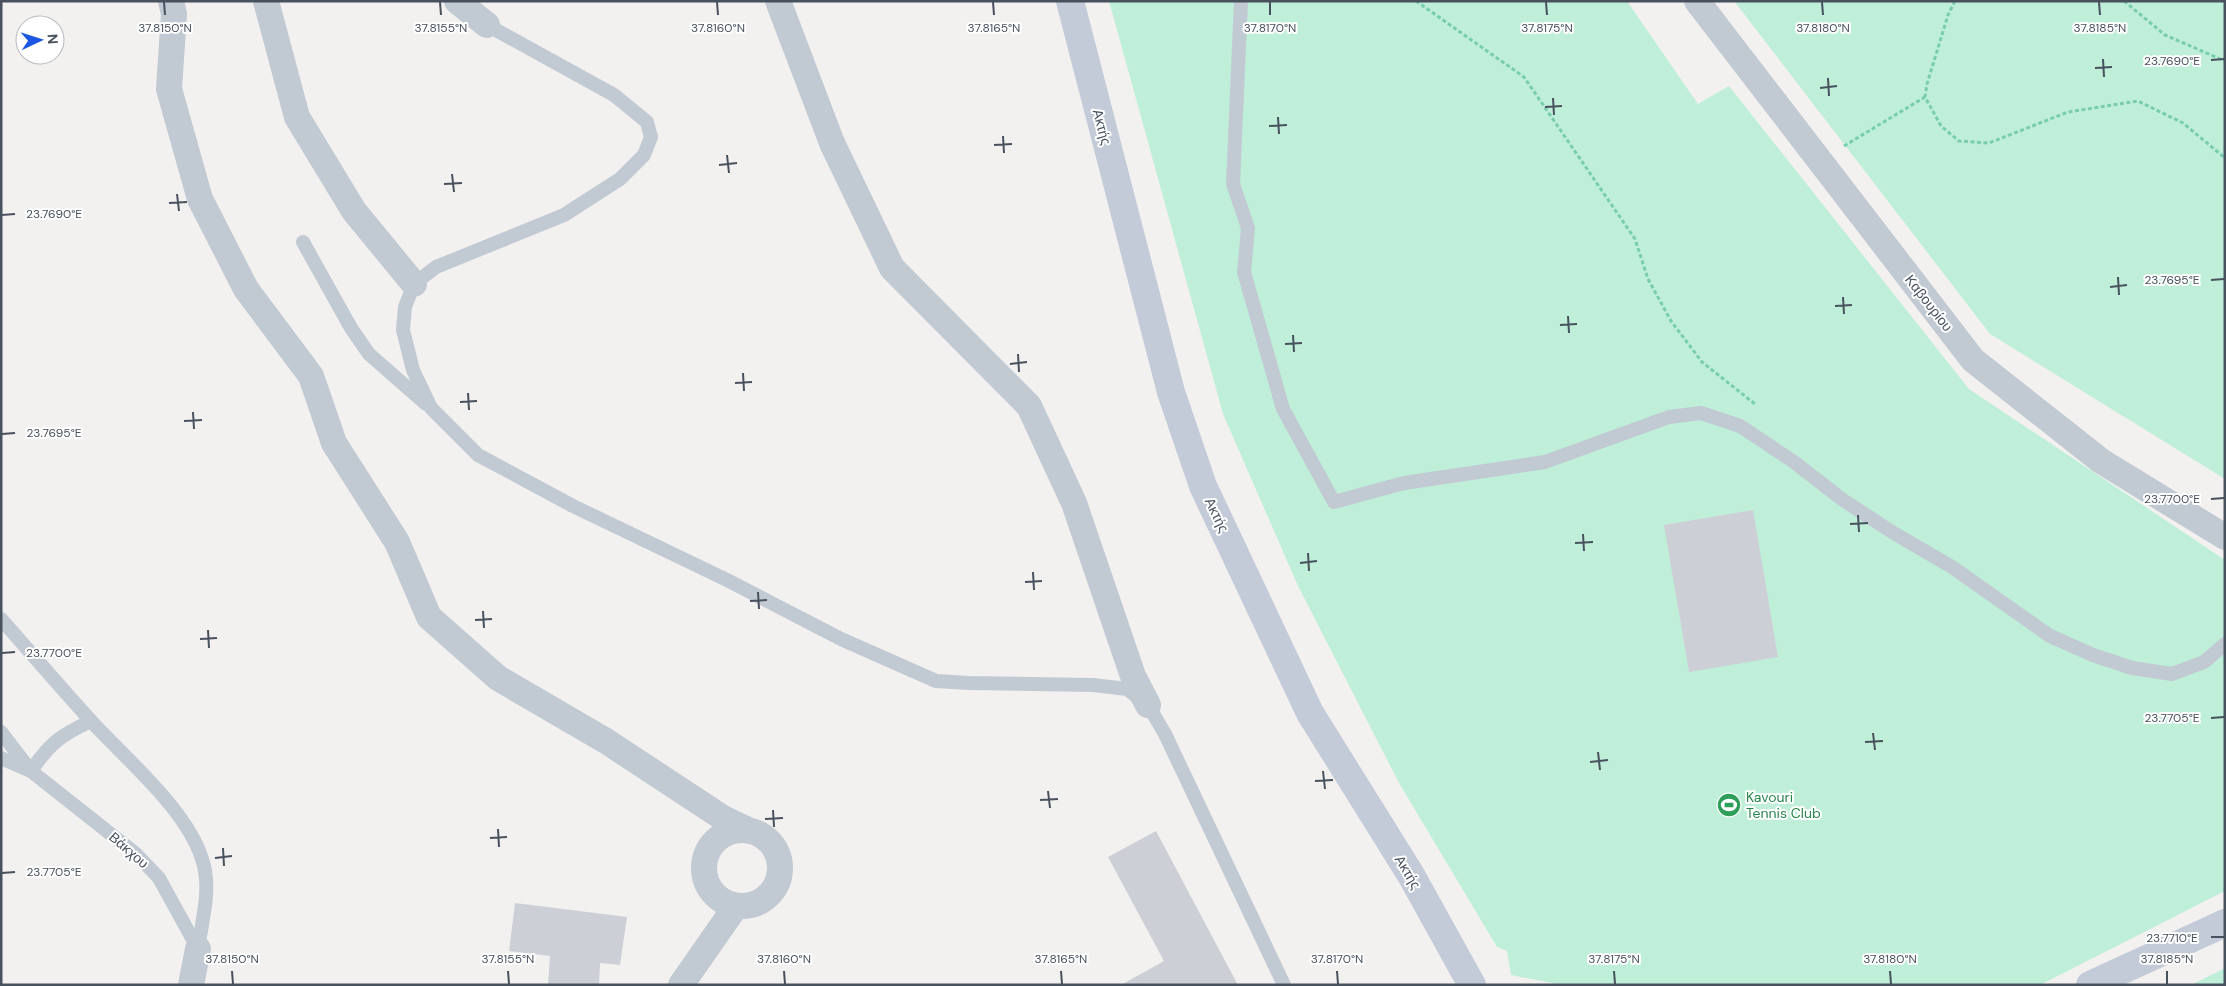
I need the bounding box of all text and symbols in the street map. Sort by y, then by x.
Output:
north arrow [15,15,65,65]
text: 37.8150°N [138,20,192,36]
text: 37.8155°N [415,20,467,36]
text: 37.8160°N [691,20,745,36]
text: 37.8165°N [968,20,1020,36]
text: 37.8170°N [1244,20,1296,36]
text: 37.8175°N [1521,20,1573,36]
text: 37.8180°N [1796,20,1850,36]
text: 37.8185°N [2074,20,2126,36]
text: N [44,33,62,45]
text: 23.7690°E [2144,53,2200,69]
street label: Ακτής [1089,107,1115,147]
text: 23.7690°E [26,206,82,222]
street label: Καβουρίου [1901,271,1957,335]
text: 23.7695°E [2144,272,2200,288]
text: 23.7695°E [26,425,82,441]
text: 23.7700°E [2144,491,2200,507]
street label: Ακτής [1201,495,1233,536]
text: 23.7700°E [26,645,82,661]
text: 23.7705°E [2144,710,2200,726]
place label: Kavouri Tennis Club [1746,788,1821,822]
sports icon: Kavouri Tennis Club [1716,792,1742,818]
street label: Βάκχου [105,828,153,872]
street label: Ακτής [1391,852,1425,892]
text: 23.7705°E [26,864,82,880]
text: 23.7710°E [2146,930,2198,946]
text: 37.8150°N [205,951,259,967]
text: 37.8155°N [482,951,534,967]
text: 37.8160°N [757,951,811,967]
text: 37.8165°N [1035,951,1087,967]
text: 37.8170°N [1311,951,1363,967]
text: 37.8175°N [1588,951,1640,967]
text: 37.8180°N [1863,951,1917,967]
text: 37.8185°N [2141,951,2193,967]

